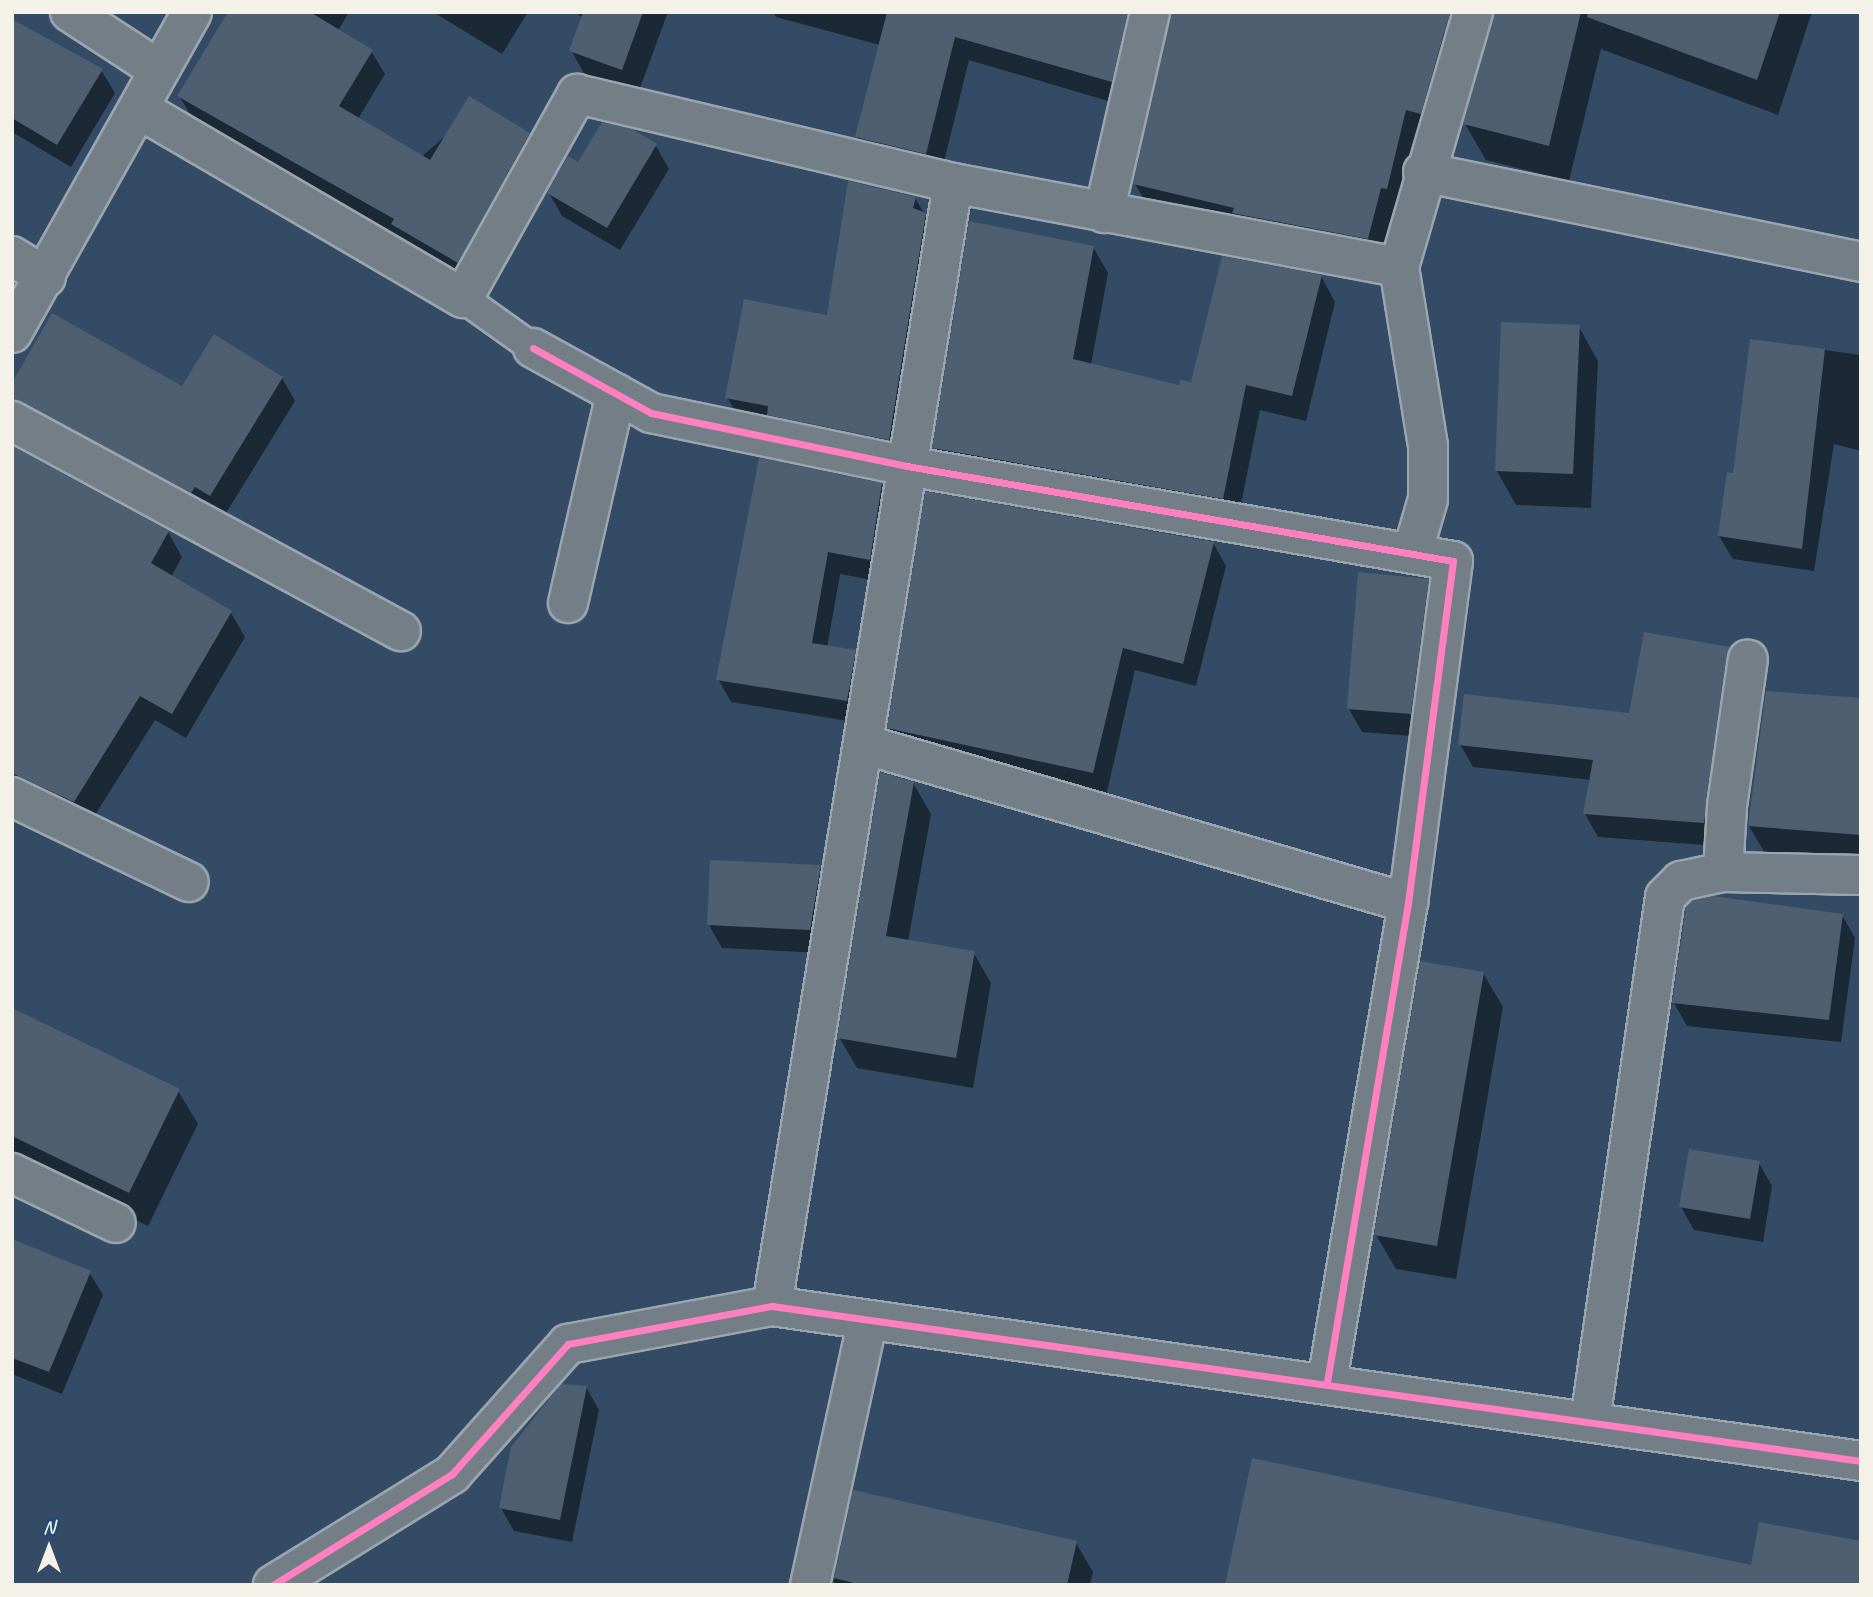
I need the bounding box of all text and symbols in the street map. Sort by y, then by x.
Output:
north arrow [14,1513,84,1583]
text: N [43,1515,55,1539]

